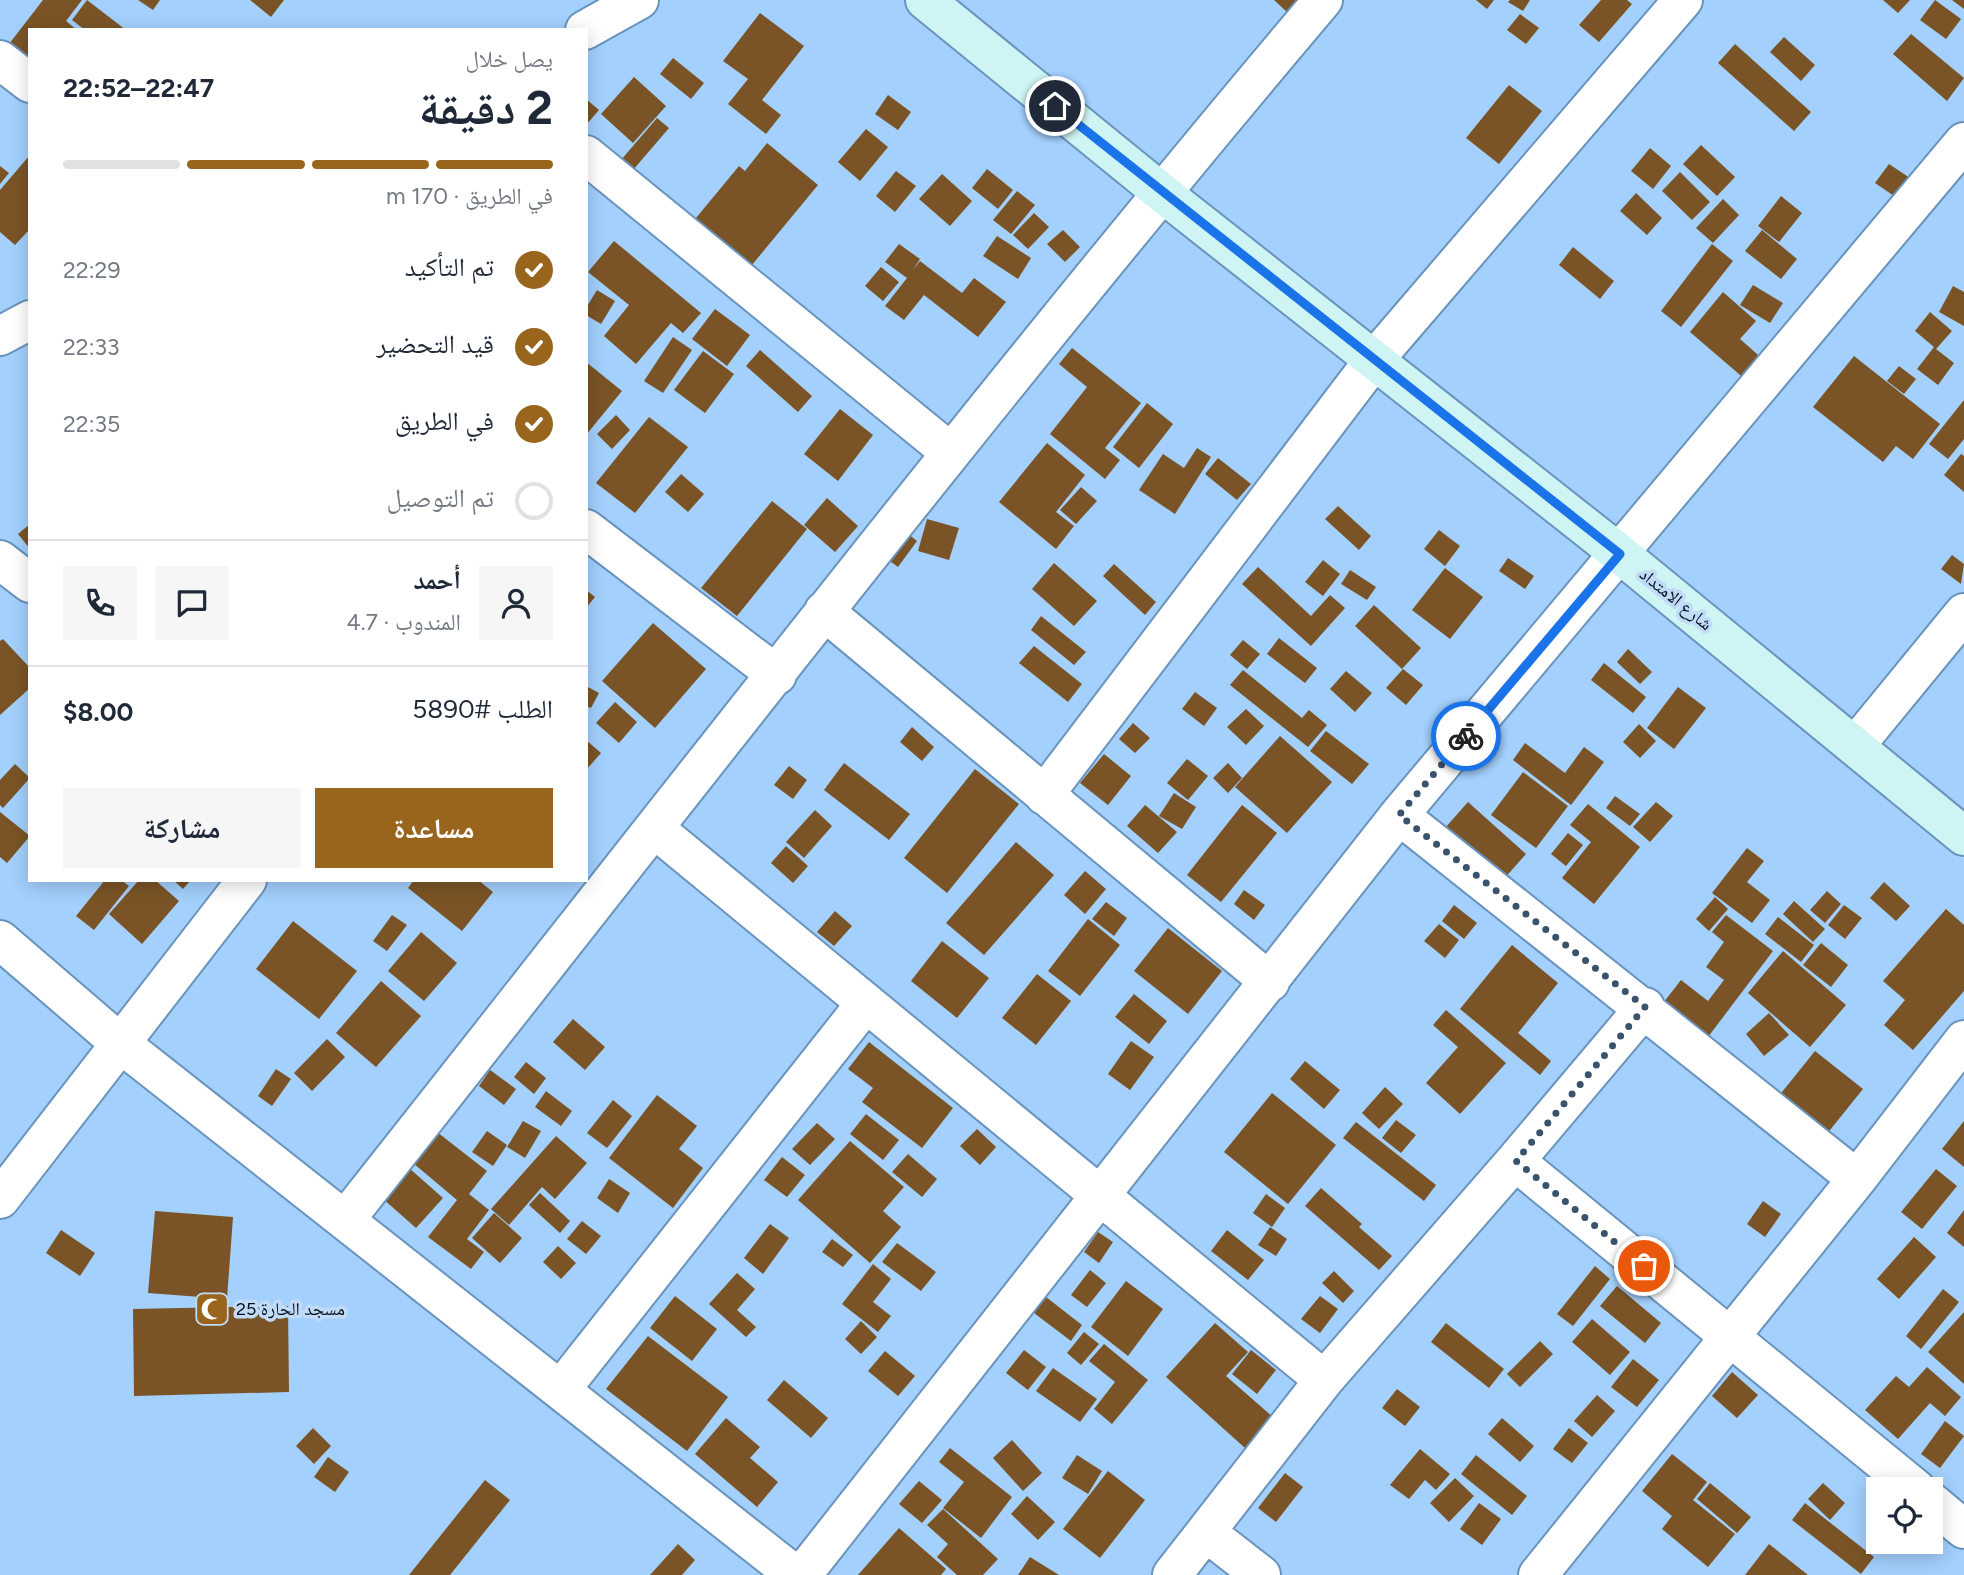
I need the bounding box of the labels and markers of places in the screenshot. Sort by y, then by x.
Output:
pin [1025,76,1085,136]
pin [1614,1236,1674,1296]
mosque icon: مسجد الحارة 25 [193,1290,231,1328]
place label: مسجد الحارة 25 [236,1298,345,1320]

